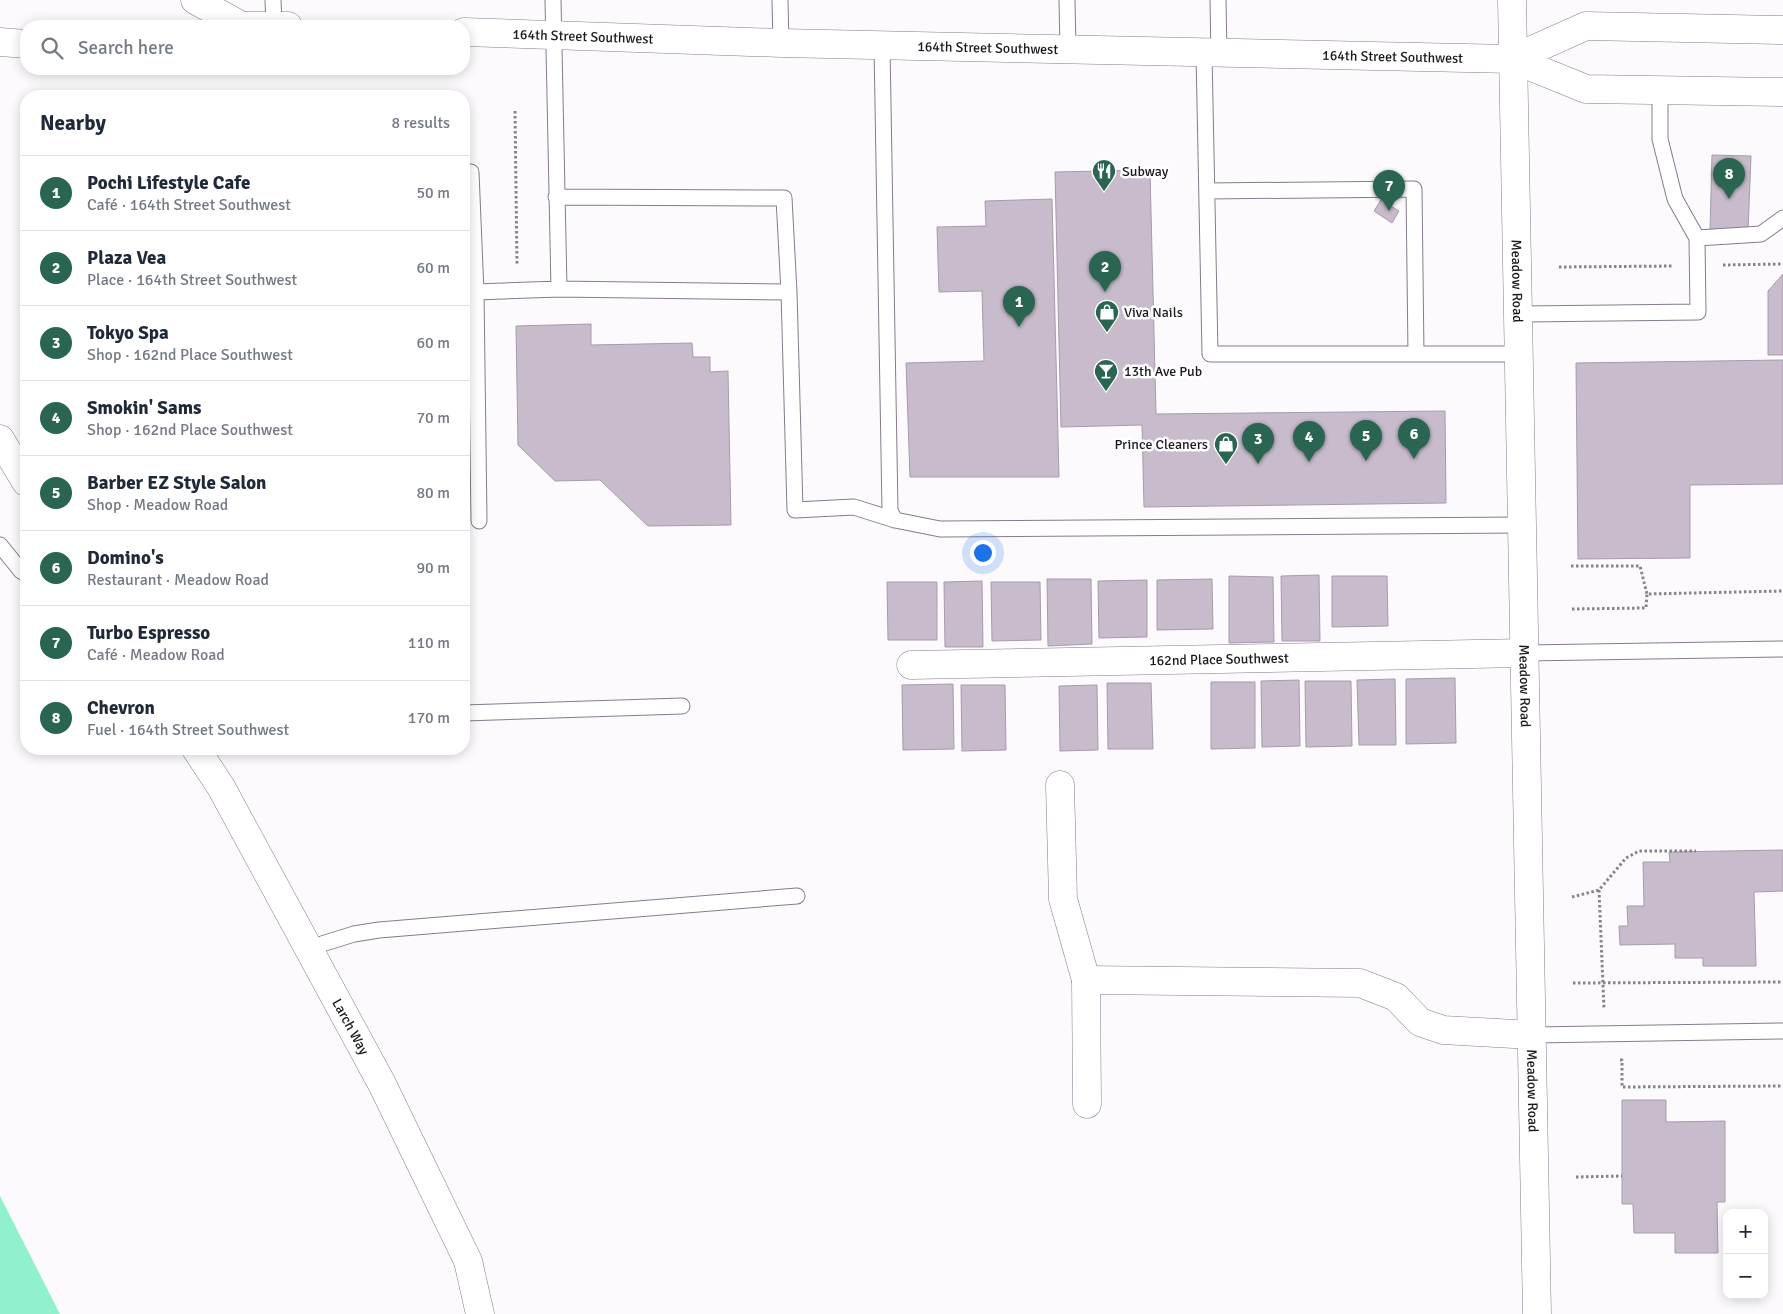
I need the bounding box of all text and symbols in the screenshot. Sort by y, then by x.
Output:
search box [20,20,470,75]
street label: 164th Street Southwest [512,25,654,47]
icon: search [38,34,66,62]
text: Search here [78,36,174,60]
street label: 164th Street Southwest [917,37,1059,58]
street label: 164th Street Southwest [1322,46,1463,66]
text: Nearby [40,110,106,136]
text: 8 results [391,113,450,133]
restaurant icon: Subway [1091,158,1117,192]
pin: 8 [1713,158,1745,199]
place label: Subway [1122,163,1169,180]
pin: 7 [1373,170,1405,211]
text: Pochi Lifestyle Cafe [87,171,250,195]
text: 1 [52,183,60,203]
text: 50 m [416,183,450,203]
text: Café · 164th Street Southwest [87,195,291,215]
street label: Meadow Road [1508,239,1527,323]
text: Plaza Vea [87,246,166,270]
pin: 2 [1089,251,1121,292]
text: 2 [52,258,60,278]
text: 60 m [416,258,450,278]
text: Place · 164th Street Southwest [87,270,297,290]
pin: 1 [1003,286,1035,327]
shop icon: Viva Nails [1094,299,1120,333]
place label: Viva Nails [1124,304,1183,321]
text: Tokyo Spa [87,321,169,345]
text: 3 [52,333,60,353]
text: 60 m [416,333,450,353]
text: Shop · 162nd Place Southwest [87,345,293,365]
bar icon: 13th Ave Pub [1093,358,1119,392]
place label: 13th Ave Pub [1124,363,1202,380]
text: Smokin' Sams [87,396,201,420]
text: 4 [52,408,60,428]
text: 70 m [416,408,450,428]
pin: 6 [1398,418,1430,459]
text: Shop · 162nd Place Southwest [87,420,293,440]
pin: 5 [1350,420,1382,461]
pin: 4 [1293,421,1325,462]
pin: 3 [1242,423,1274,464]
shop icon: Prince Cleaners [1213,431,1239,465]
place label: Prince Cleaners [1114,436,1208,453]
text: Barber EZ Style Salon [87,471,266,495]
text: 5 [52,483,60,503]
text: 80 m [416,483,450,503]
text: Shop · Meadow Road [87,495,228,515]
your location [970,540,996,566]
text: Domino's [87,546,164,570]
text: 6 [52,558,60,578]
text: 90 m [416,558,450,578]
text: Restaurant · Meadow Road [87,570,269,590]
text: Turbo Espresso [87,621,210,645]
text: 7 [52,633,60,653]
text: 110 m [408,633,450,653]
street label: Meadow Road [1516,644,1534,728]
text: Café · Meadow Road [87,645,225,665]
street label: 162nd Place Southwest [1149,649,1289,669]
text: Chevron [87,696,155,720]
text: 8 [52,708,60,728]
text: 170 m [408,708,450,728]
text: Fuel · 164th Street Southwest [87,720,289,740]
street label: Larch Way [329,996,373,1058]
street label: Meadow Road [1523,1049,1542,1133]
map controls [1723,1209,1768,1299]
button: + [1723,1209,1768,1254]
button: − [1723,1254,1768,1299]

